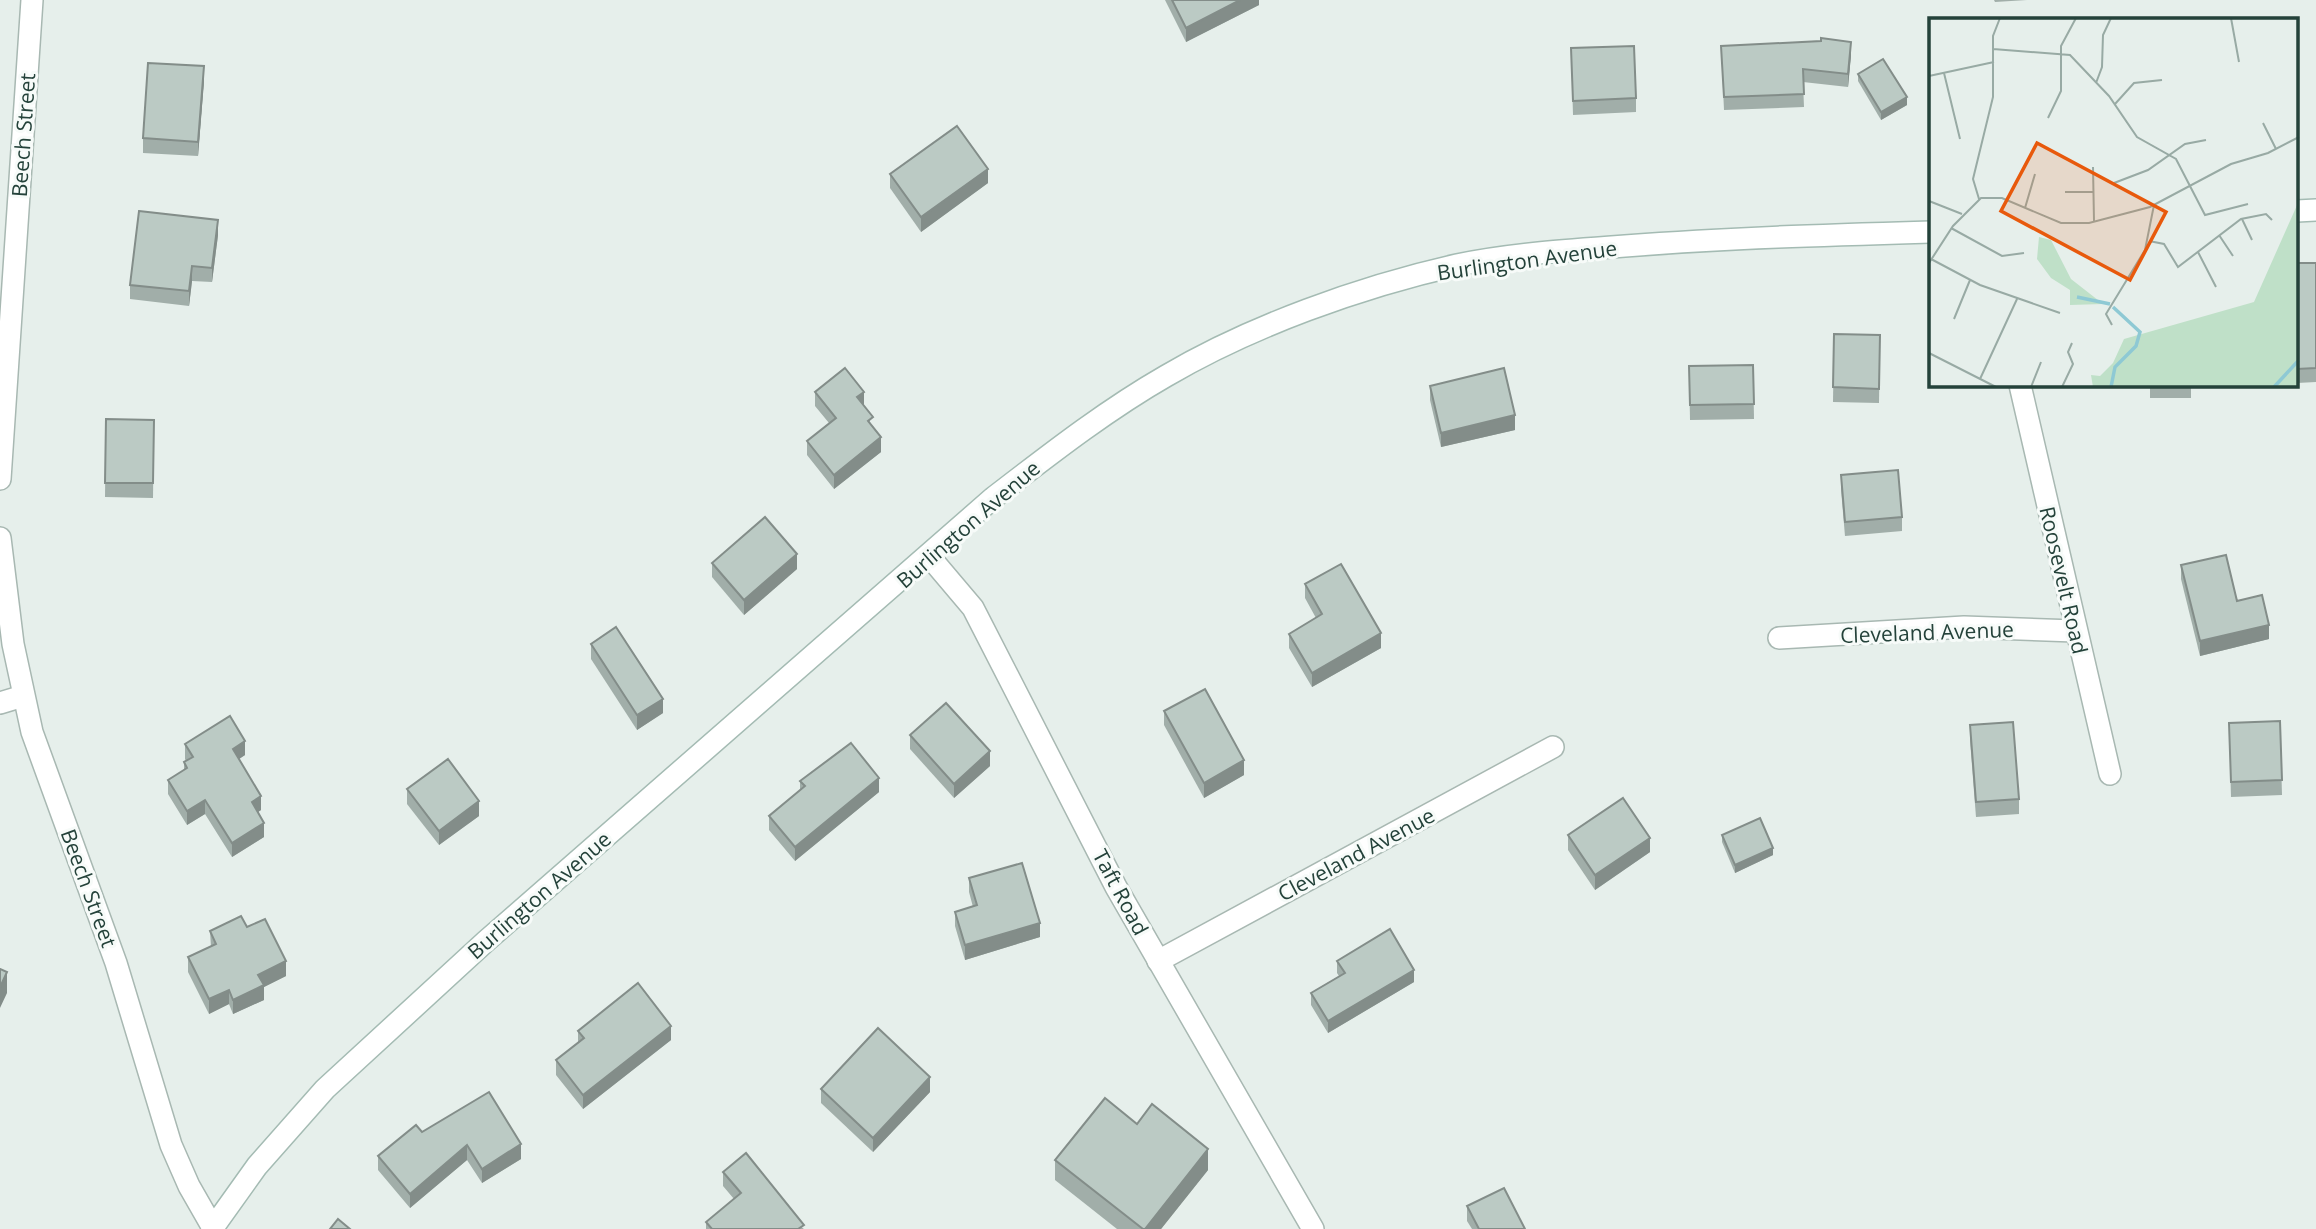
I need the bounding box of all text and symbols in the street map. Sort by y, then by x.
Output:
inset map [1929,18,2298,387]
street label: Beech Street [5,72,41,198]
street label: Burlington Avenue [1435,234,1619,286]
street label: Burlington Avenue [890,454,1046,594]
street label: Roosevelt Road [2033,503,2095,657]
street label: Cleveland Avenue [1840,615,2014,649]
street label: Cleveland Avenue [1273,801,1439,907]
street label: Beech Street [55,825,123,951]
street label: Burlington Avenue [461,825,617,965]
street label: Taft Road [1087,844,1155,940]

